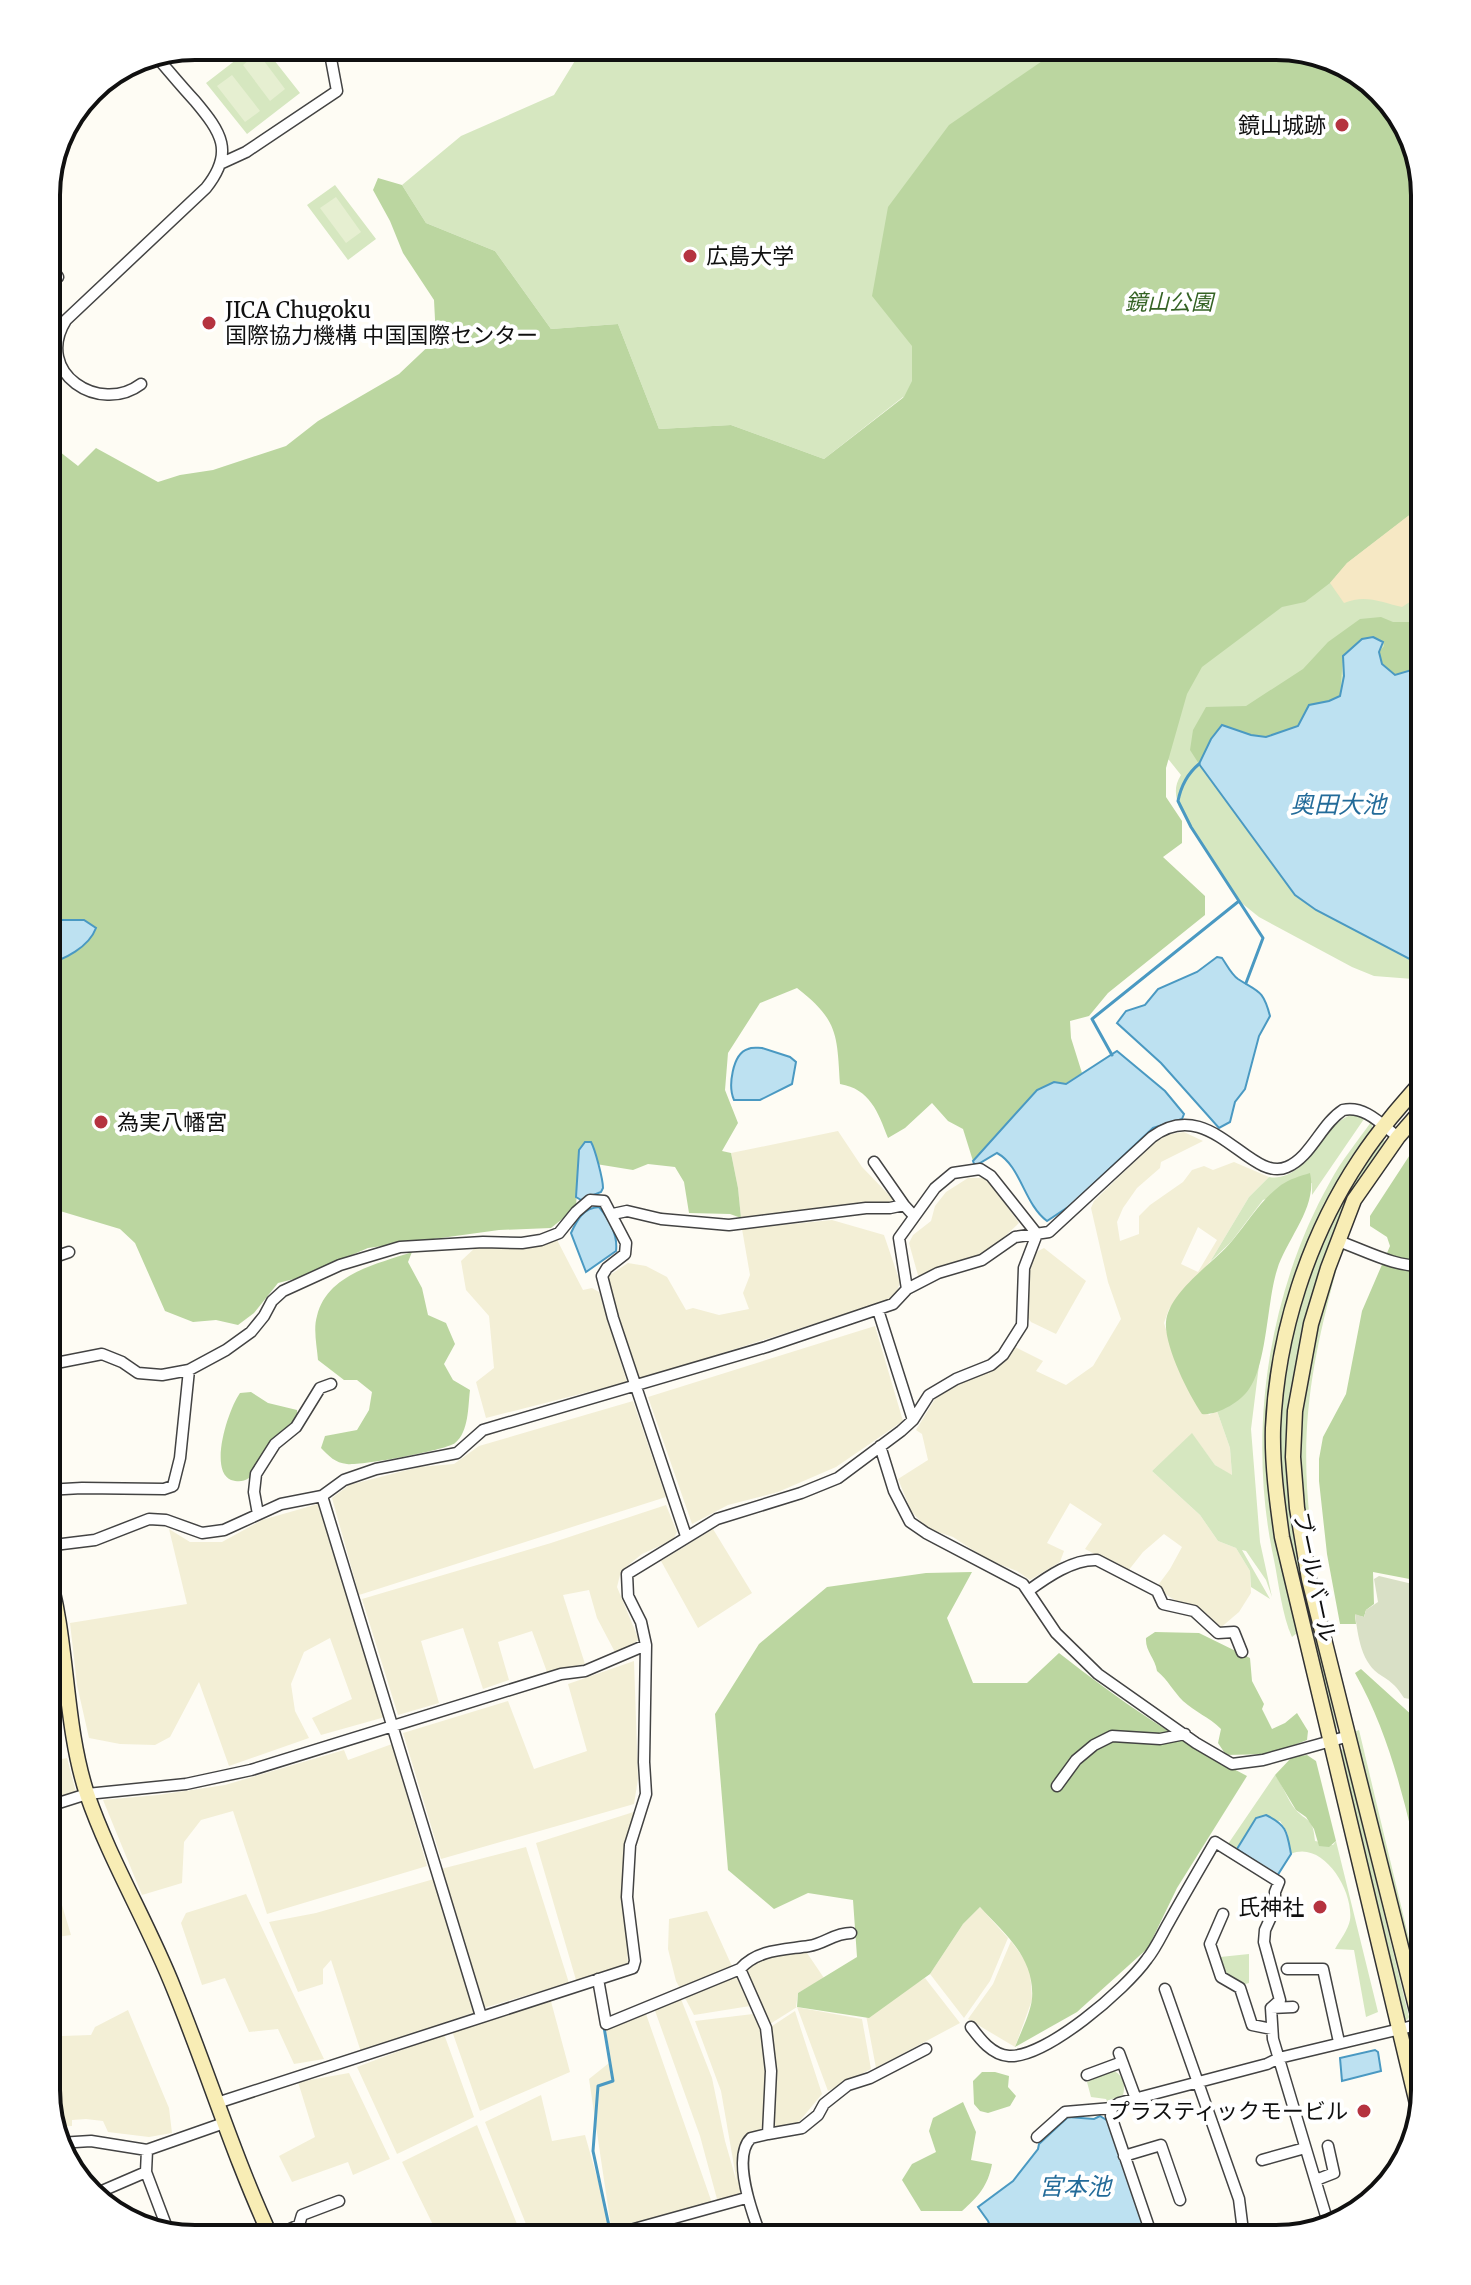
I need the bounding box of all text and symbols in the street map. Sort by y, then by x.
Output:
place label: 鏡山城跡 [1238,111,1326,139]
marker: 鏡山城跡 [1333,116,1351,134]
place label: 広島大学 [706,242,794,270]
marker: 広島大学 [681,247,699,265]
park label: 鏡山公園 [1125,288,1216,316]
place label: JICA Chugoku 国際協力機構 中国国際センター [224,296,538,349]
marker: JICA Chugoku 国際協力機構 中国国際センター [200,314,218,332]
water label: 奥田大池 [1290,789,1388,820]
place label: 為実八幡宮 [117,1108,227,1136]
marker: 為実八幡宮 [92,1113,110,1131]
street label: ブールバール [1288,1510,1342,1644]
place label: 氏神社 [1238,1893,1304,1921]
marker: 氏神社 [1311,1898,1329,1916]
place label: プラスティックモービル [1108,2097,1348,2125]
marker: プラスティックモービル [1355,2102,1373,2120]
water label: 宮本池 [1039,2171,1113,2202]

